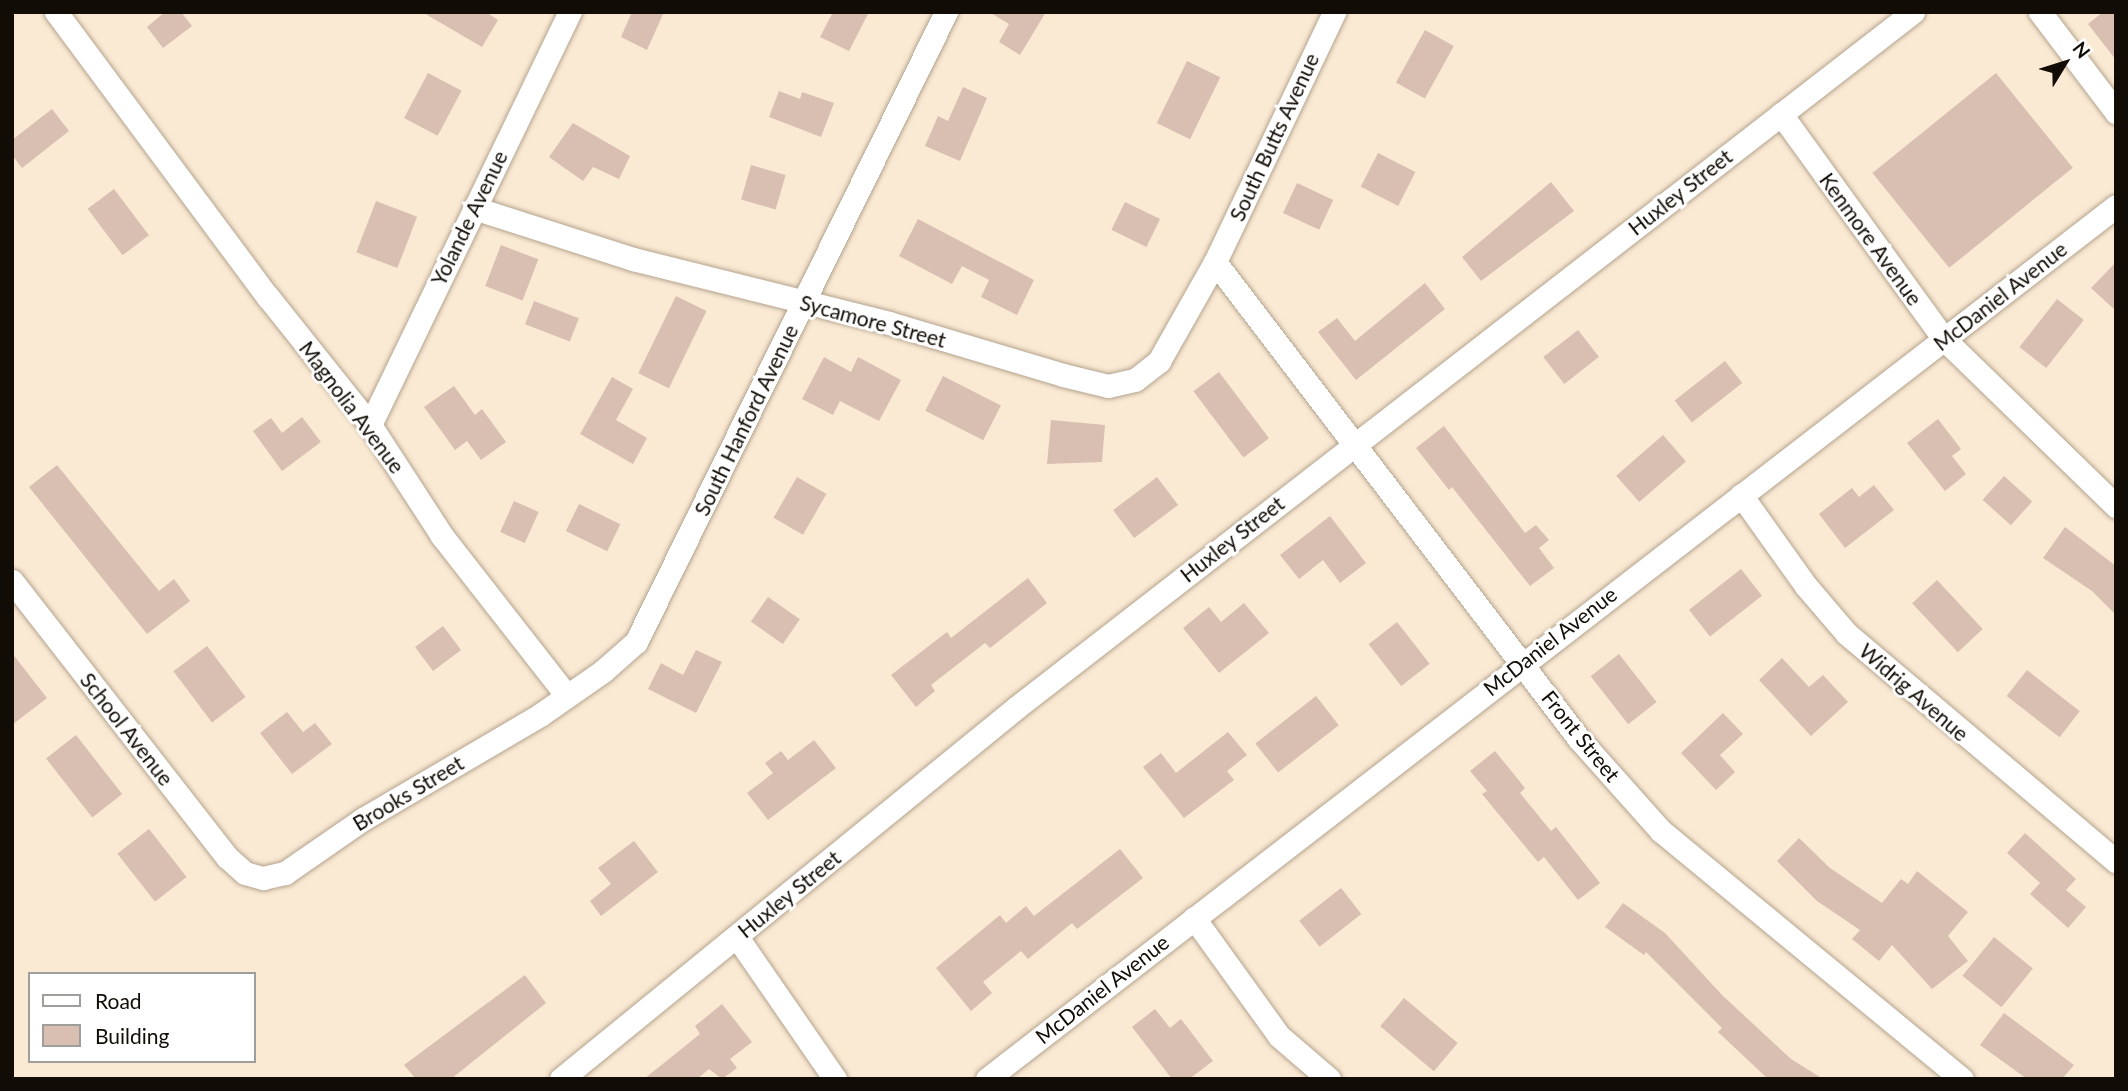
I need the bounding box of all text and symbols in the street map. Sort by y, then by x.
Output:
north arrow [2030,28,2100,98]
text: N [2068,37,2096,63]
street label: South Butts Avenue [1224,49,1324,225]
street label: Huxley Street [1623,144,1737,240]
street label: Yolande Avenue [425,146,513,290]
street label: Kenmore Avenue [1814,168,1928,310]
street label: McDaniel Avenue [1928,236,2072,356]
street label: Sycamore Street [797,289,949,353]
street label: South Hanford Avenue [689,320,803,520]
street label: Magnolia Avenue [294,336,410,478]
street label: Huxley Street [1175,491,1289,587]
street label: McDaniel Avenue [1478,581,1622,701]
street label: Widrig Avenue [1854,638,1974,746]
street label: School Avenue [75,667,179,791]
street label: Front Street [1537,685,1625,787]
street label: Brooks Street [348,750,468,836]
street label: Huxley Street [732,845,846,943]
street label: McDaniel Avenue [1030,929,1174,1049]
legend [28,972,256,1063]
text: Road [95,988,142,1013]
text: Building [95,1023,170,1048]

